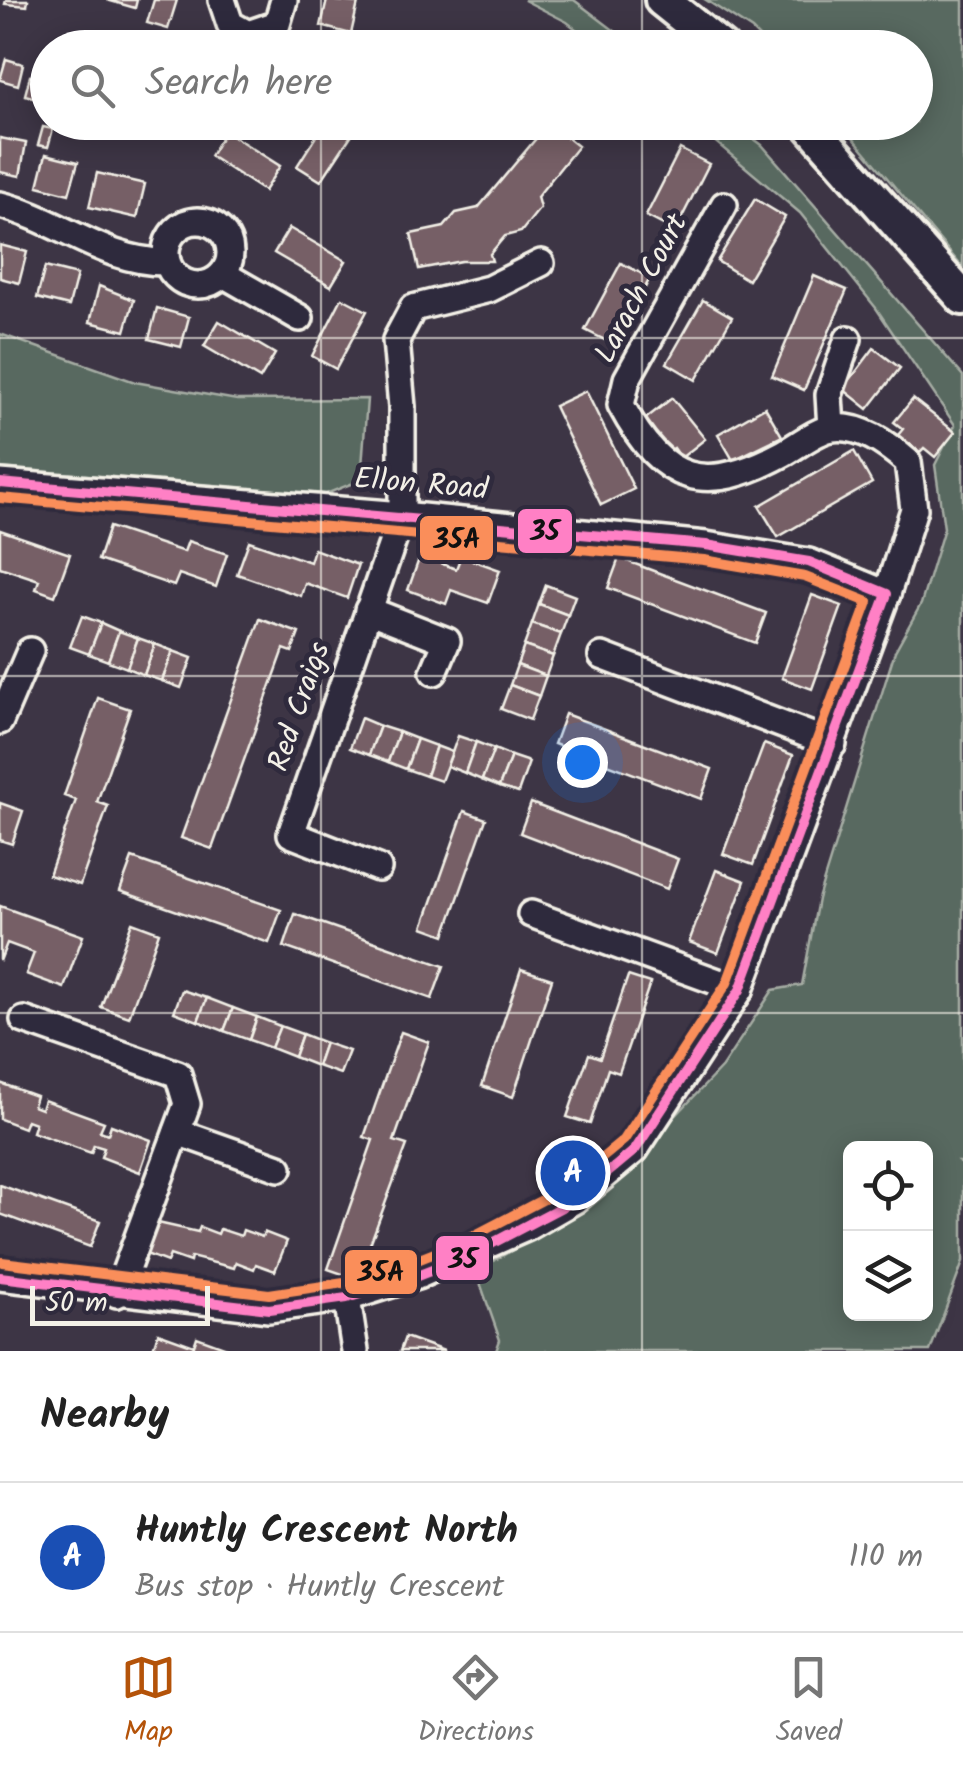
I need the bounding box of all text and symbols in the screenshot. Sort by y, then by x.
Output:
search box [30,30,933,140]
text: Search here [145,55,332,115]
icon: search [65,58,120,113]
street label: Larach Court [582,205,702,372]
street label: Ellon Road [352,455,491,515]
line badge: 35 [516,507,574,555]
text: 35 [529,510,563,555]
line badge: 35A [418,514,495,562]
text: 35A [432,518,481,563]
street label: Red Craigs [255,636,345,778]
your location [557,737,608,788]
pin: A [540,1136,606,1210]
map controls [843,1141,933,1321]
button: locate [843,1141,933,1231]
button: layers [843,1231,933,1321]
line badge: 35 [434,1234,491,1282]
text: 35 [447,1238,481,1283]
line badge: 35A [343,1248,419,1296]
text: 35A [356,1251,405,1296]
scale bar [30,1281,210,1326]
text: 50 m [45,1281,108,1326]
text: Nearby [40,1383,169,1450]
text: Huntly Crescent North [135,1502,518,1562]
text: A [62,1532,83,1583]
text: 110 m [849,1532,923,1583]
text: Bus stop · Huntly Crescent [135,1562,504,1613]
tab: Map [121,1650,176,1755]
tab: Directions [418,1650,534,1755]
tab: Saved [776,1650,842,1755]

